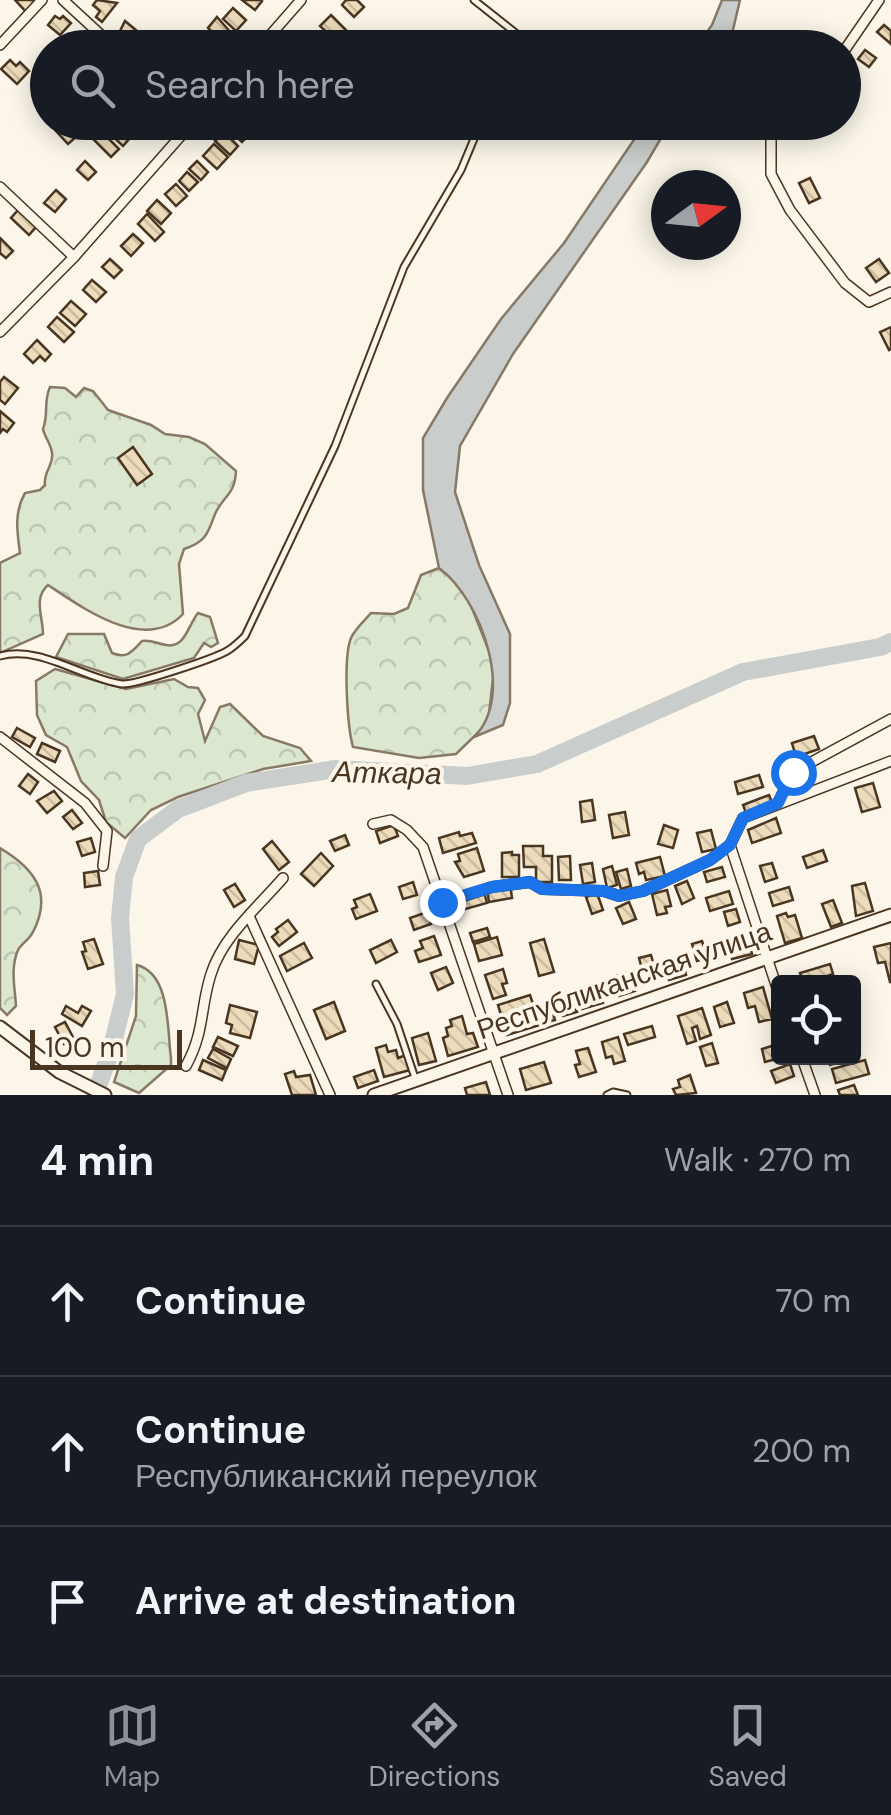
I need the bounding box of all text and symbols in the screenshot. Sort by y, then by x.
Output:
search box [30,30,861,140]
icon: search [65,58,120,113]
text: Search here [145,60,355,110]
north arrow [651,170,741,260]
route start [771,750,817,796]
water label: Аткара [330,752,442,793]
route end [420,880,466,926]
street label: Республиканская улица [472,913,777,1048]
map controls [771,975,861,1065]
button: locate [771,975,861,1065]
scale bar [30,1025,182,1070]
text: 100 m [45,1029,124,1066]
text: 4 min [40,1133,154,1188]
text: Walk · 270 m [664,1139,851,1181]
icon: ahead [40,1274,95,1329]
text: Continue [135,1276,306,1326]
text: 70 m [775,1280,851,1322]
text: Continue [135,1405,306,1455]
icon: ahead [40,1424,95,1479]
text: 200 m [752,1430,851,1472]
text: Республиканский переулок [135,1455,537,1497]
icon: arrive [40,1574,95,1629]
text: Arrive at destination [135,1576,517,1626]
tab: Map [104,1698,160,1795]
tab: Directions [369,1698,500,1795]
tab: Saved [708,1698,787,1795]

